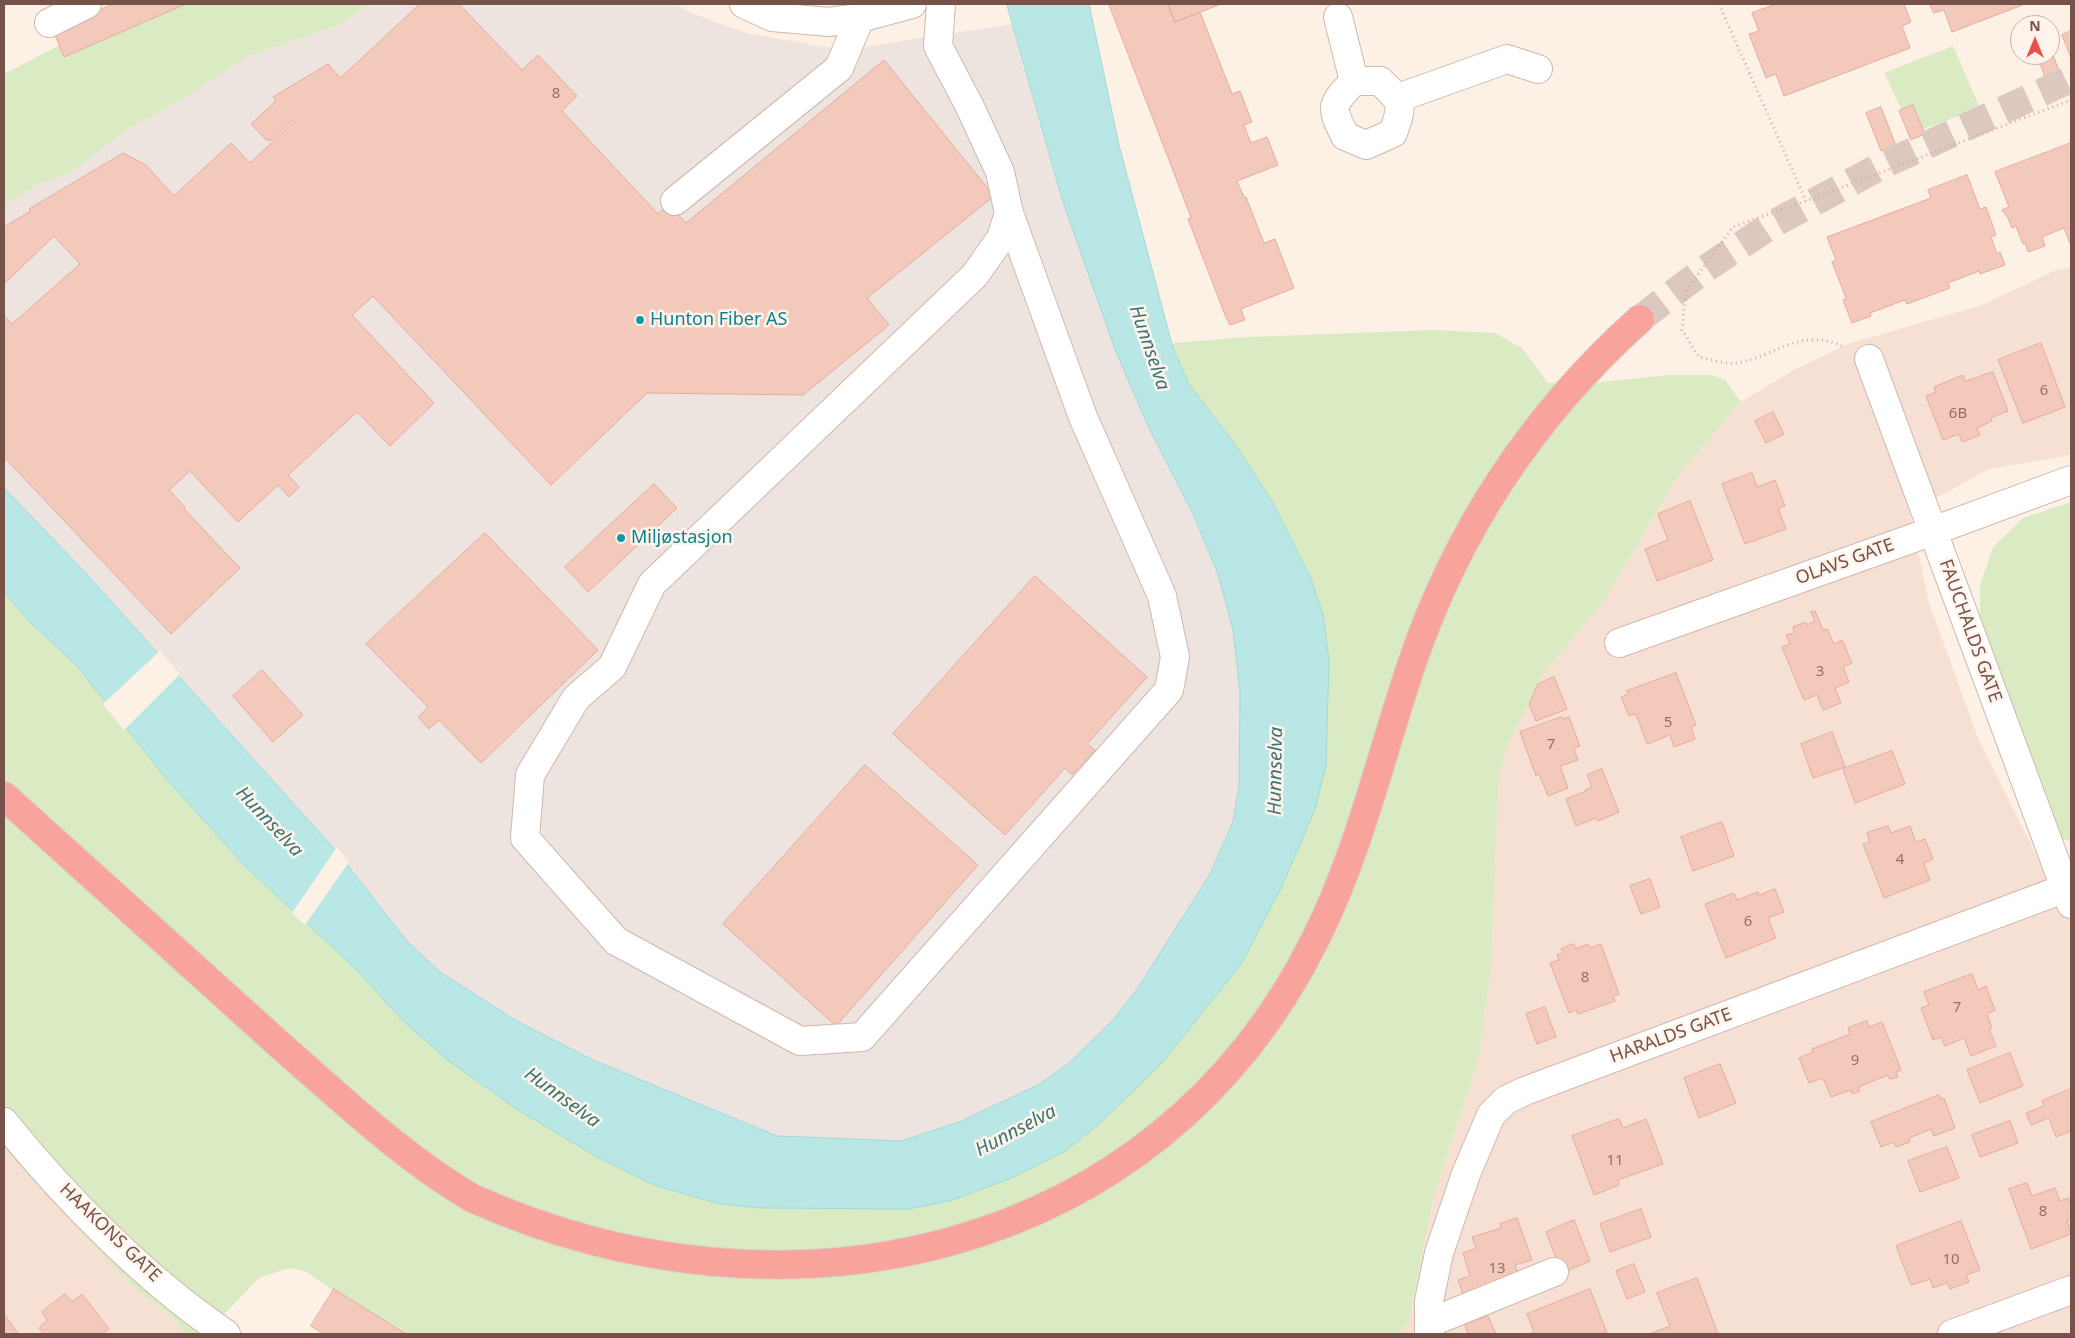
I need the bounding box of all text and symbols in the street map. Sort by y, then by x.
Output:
north arrow [2010,15,2060,65]
text: N [2029,16,2041,35]
house number: 8 [552,85,560,103]
water label: Hunnselva [1124,303,1174,393]
place label: Hunton Fiber AS [650,309,787,331]
marker: Hunton Fiber AS [634,314,646,326]
house number: 6 [2040,382,2048,400]
house number: 6B [1949,405,1967,423]
place label: Miljøstasjon [631,527,733,549]
marker: Miljøstasjon [615,532,627,544]
street label: OLAVS GATE [1793,534,1897,590]
street label: FAUCHALDS GATE [1934,557,2006,705]
house number: 3 [1816,663,1824,681]
house number: 5 [1664,714,1672,732]
water label: Hunnselva [1264,727,1288,815]
house number: 7 [1547,736,1555,754]
water label: Hunnselva [231,782,307,862]
house number: 4 [1896,851,1904,869]
house number: 6 [1744,913,1752,931]
house number: 8 [1581,969,1589,987]
house number: 7 [1953,999,1961,1017]
street label: HARALDS GATE [1607,1004,1735,1068]
house number: 9 [1851,1052,1859,1070]
water label: Hunnselva [520,1063,604,1133]
water label: Hunnselva [972,1100,1060,1162]
house number: 11 [1606,1152,1624,1170]
street label: HAAKONS GATE [55,1179,165,1287]
house number: 8 [2039,1203,2047,1221]
house number: 10 [1942,1251,1960,1269]
house number: 13 [1488,1260,1506,1278]

